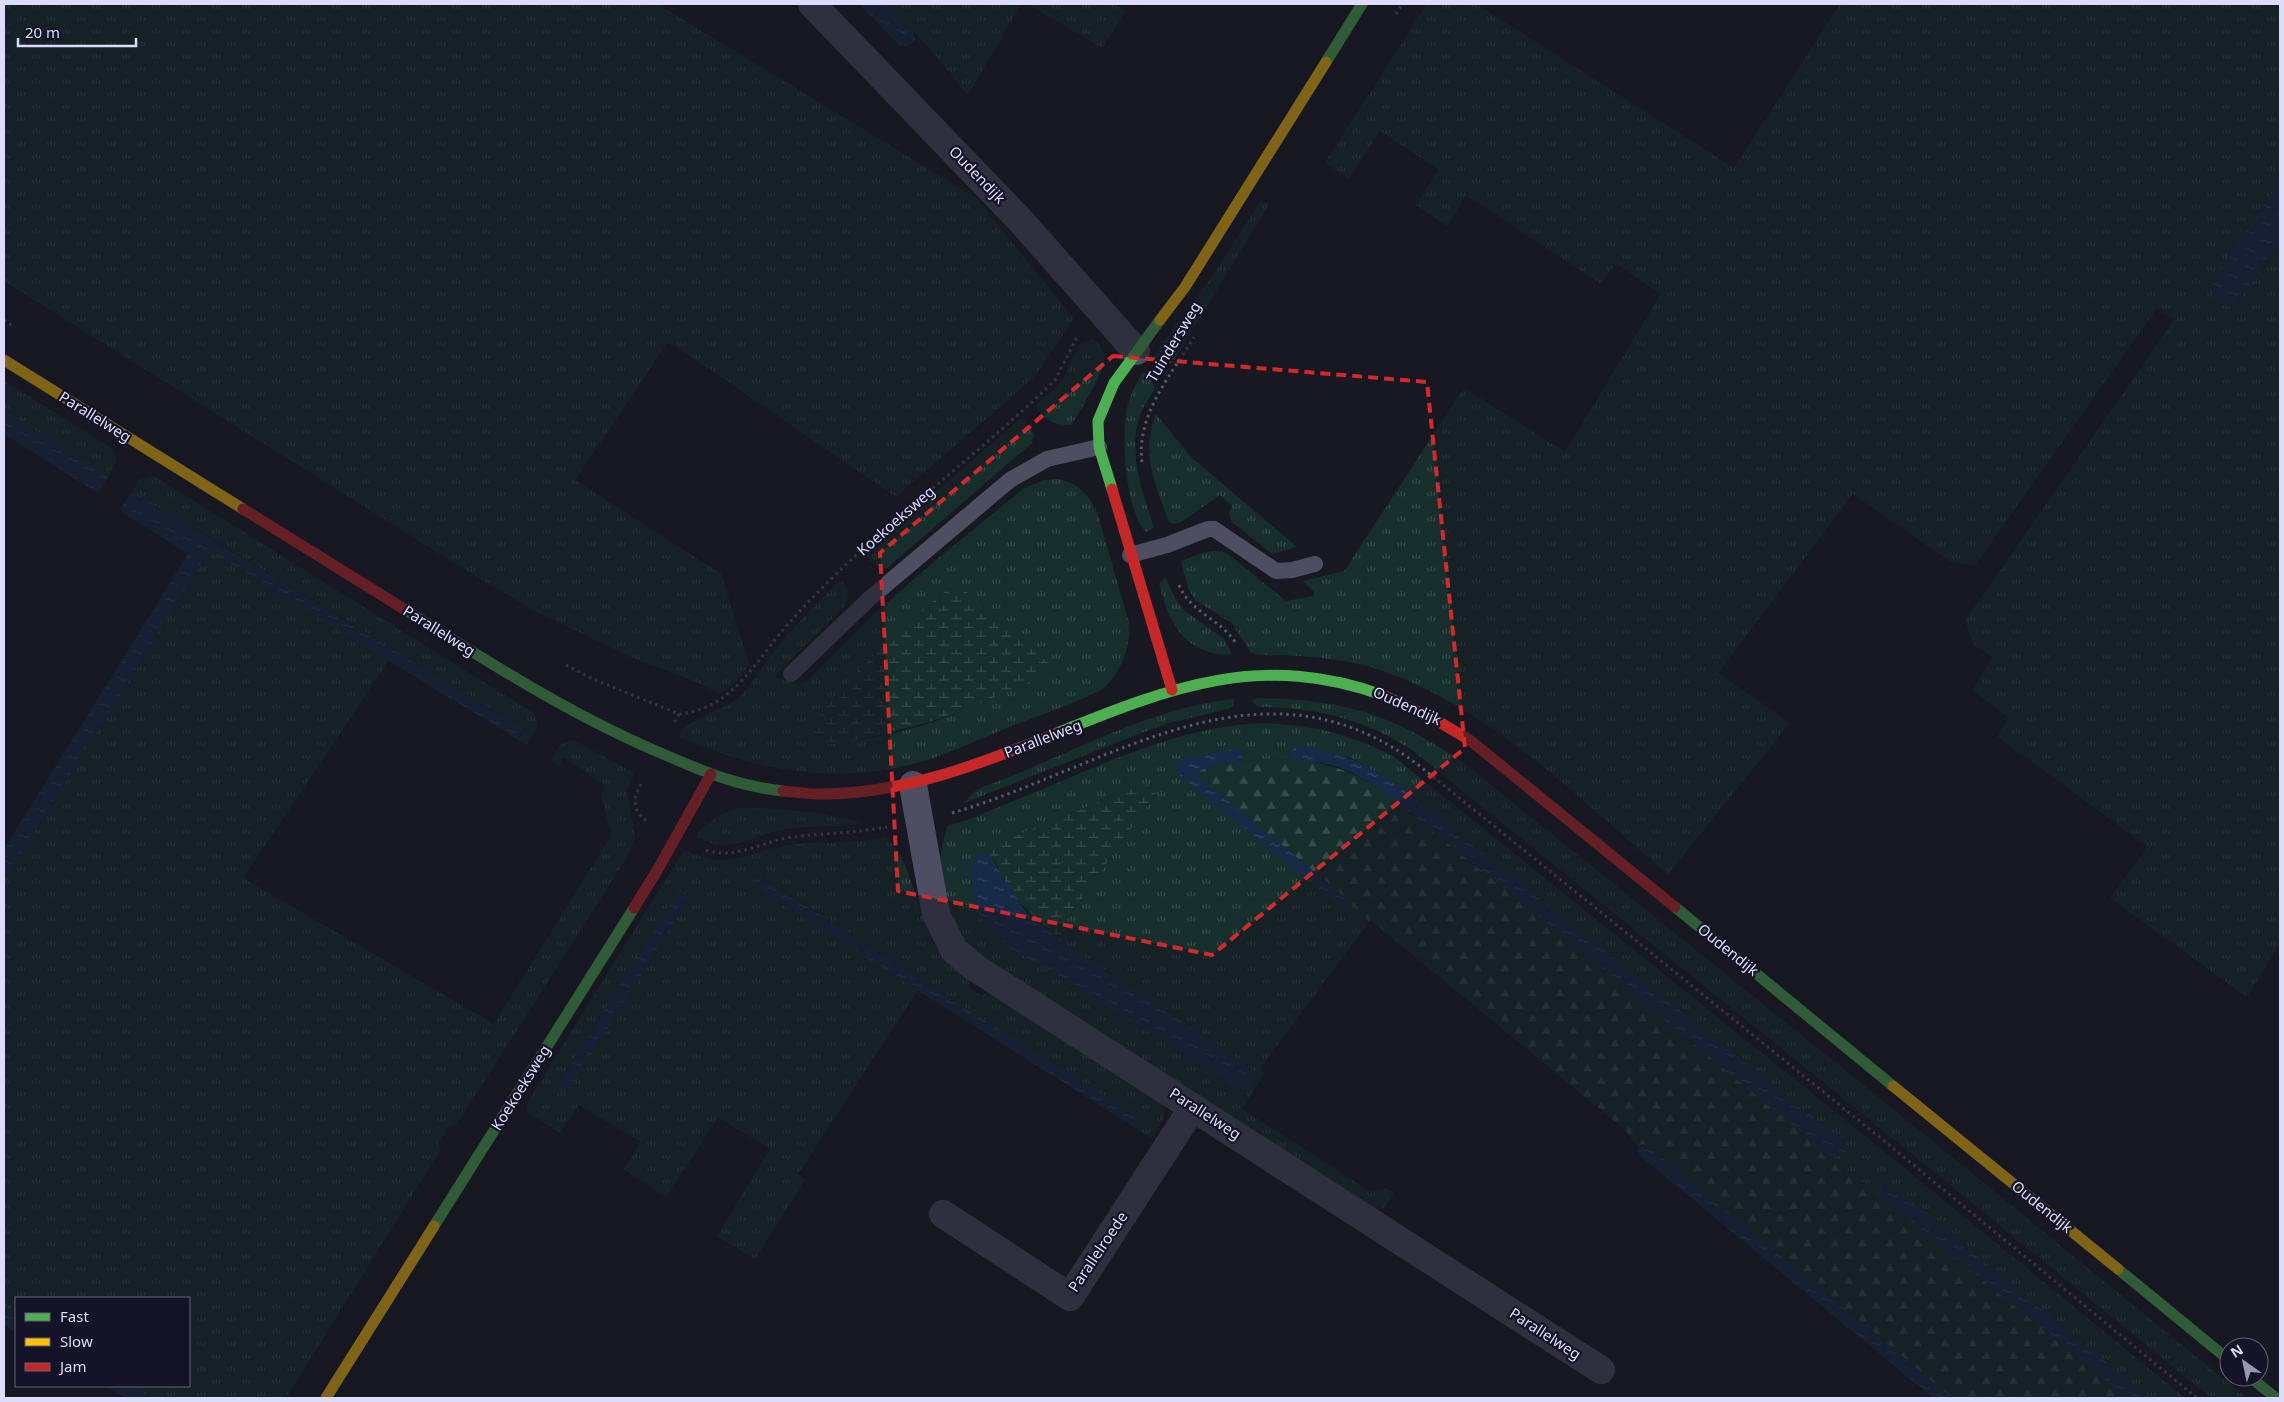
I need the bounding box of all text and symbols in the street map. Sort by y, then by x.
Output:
scale bar [18,15,135,47]
text: 20 m [25,22,60,42]
street label: Oudendijk [945,141,1010,207]
street label: Tuindersweg [1141,298,1205,385]
street label: Parallelweg [56,386,135,446]
street label: Koekoeksweg [852,481,939,560]
street label: Parallelweg [400,600,479,660]
street label: Oudendijk [1370,681,1445,729]
street label: Parallelweg [1001,714,1084,762]
street label: Oudendijk [1694,919,1763,980]
street label: Koekoeksweg [486,1041,554,1134]
street label: Parallelweg [1166,1083,1245,1144]
street label: Oudendijk [2008,1176,2077,1237]
street label: Parallelroede [1063,1207,1131,1296]
legend [15,1297,190,1387]
street label: Parallelweg [1506,1303,1585,1364]
text: Fast [60,1306,89,1326]
text: Slow [60,1331,93,1351]
north arrow [2219,1337,2269,1387]
text: N [2227,1340,2247,1362]
text: Jam [58,1356,87,1376]

